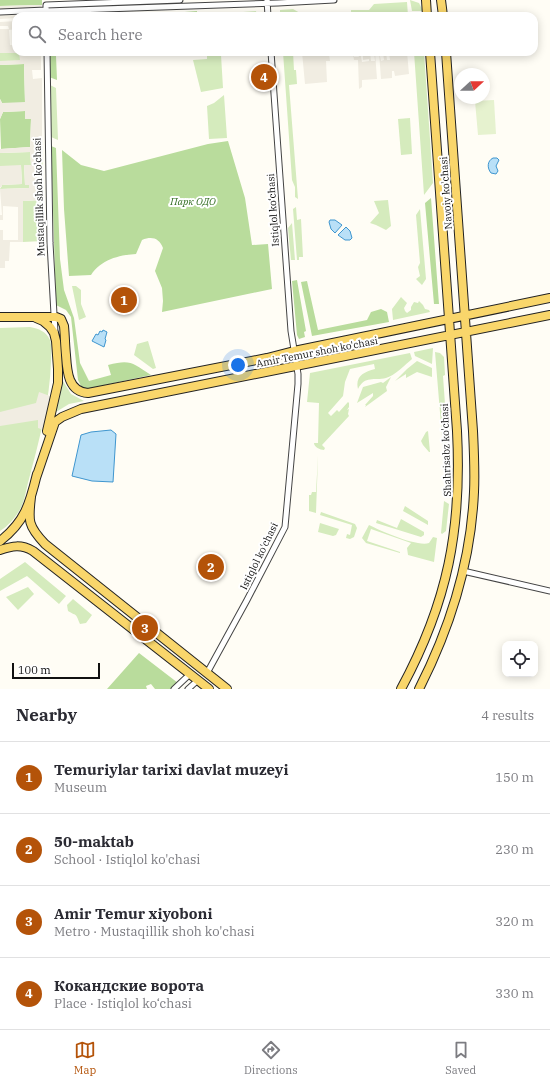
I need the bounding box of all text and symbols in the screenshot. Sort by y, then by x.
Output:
search box [12,12,538,56]
icon: search [26,23,48,45]
text: Search here [58,25,143,44]
pin: 4 [251,62,277,92]
north arrow [454,68,490,104]
street label: Mustaqillik shoh ko'chasi [30,137,48,257]
street label: Navoiy ko'chasi [437,156,455,230]
street label: Istiqlol ko‘chasi [264,173,282,247]
park label: Парк ОДО [169,195,216,208]
pin: 1 [111,285,137,315]
street label: Amir Temur shoh ko'chasi [255,334,379,370]
your location [228,355,248,375]
street label: Shahrisabz ko'chasi [438,403,454,497]
street label: Istiqlol ko'chasi [237,520,281,592]
pin: 2 [198,552,224,582]
pin: 3 [132,613,158,643]
map controls [502,641,538,677]
button: locate [502,641,538,677]
scale bar [12,661,100,680]
text: 100 m [18,663,51,677]
text: Nearby [16,704,77,726]
text: 4 results [481,707,534,724]
text: Temuriylar tarixi davlat muzeyi [54,760,288,779]
text: 1 [25,769,33,786]
text: 150 m [495,769,534,786]
text: Museum [54,779,107,796]
text: 50-maktab [54,832,134,851]
text: 2 [25,841,33,858]
text: 230 m [495,841,534,858]
text: School · Istiqlol ko'chasi [54,851,200,868]
text: Amir Temur xiyoboni [54,904,212,923]
text: 3 [25,913,33,930]
text: 320 m [495,913,534,930]
text: Metro · Mustaqillik shoh ko'chasi [54,923,255,940]
text: Кокандские ворота [54,976,204,995]
text: 4 [25,985,33,1002]
text: 330 m [495,985,534,1002]
text: Place · Istiqlol ko‘chasi [54,995,192,1012]
tab: Map [74,1039,96,1077]
tab: Directions [244,1039,298,1077]
tab: Saved [445,1039,476,1077]

